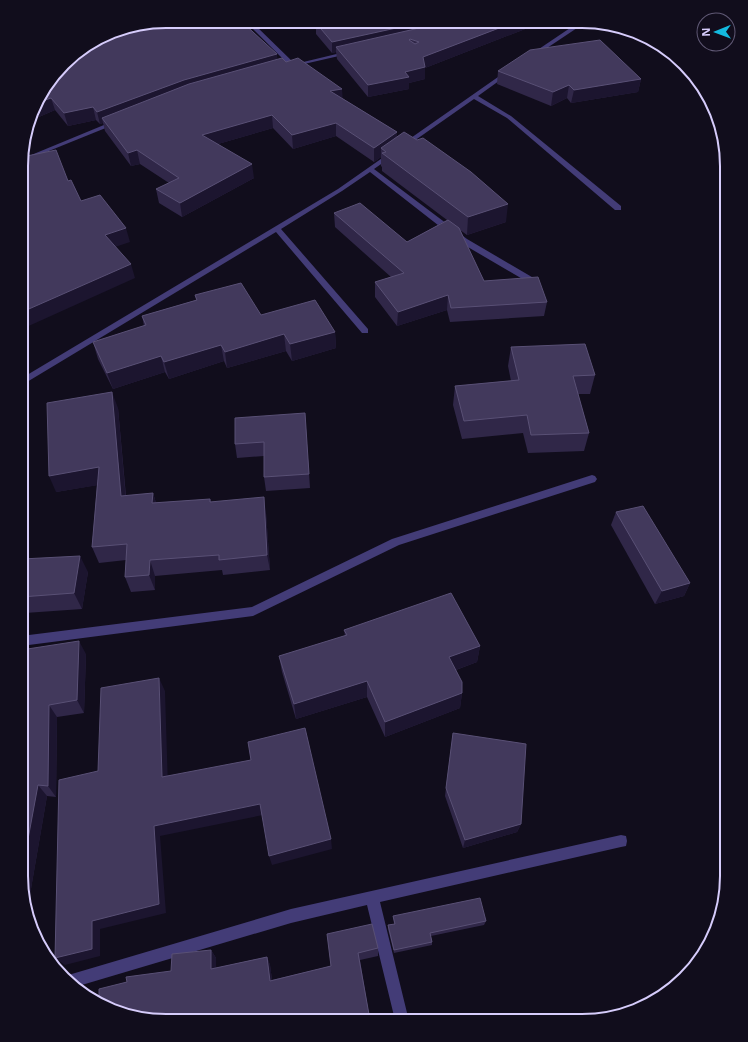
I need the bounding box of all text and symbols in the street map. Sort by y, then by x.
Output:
north arrow [696,12,736,52]
text: N [698,28,713,37]

